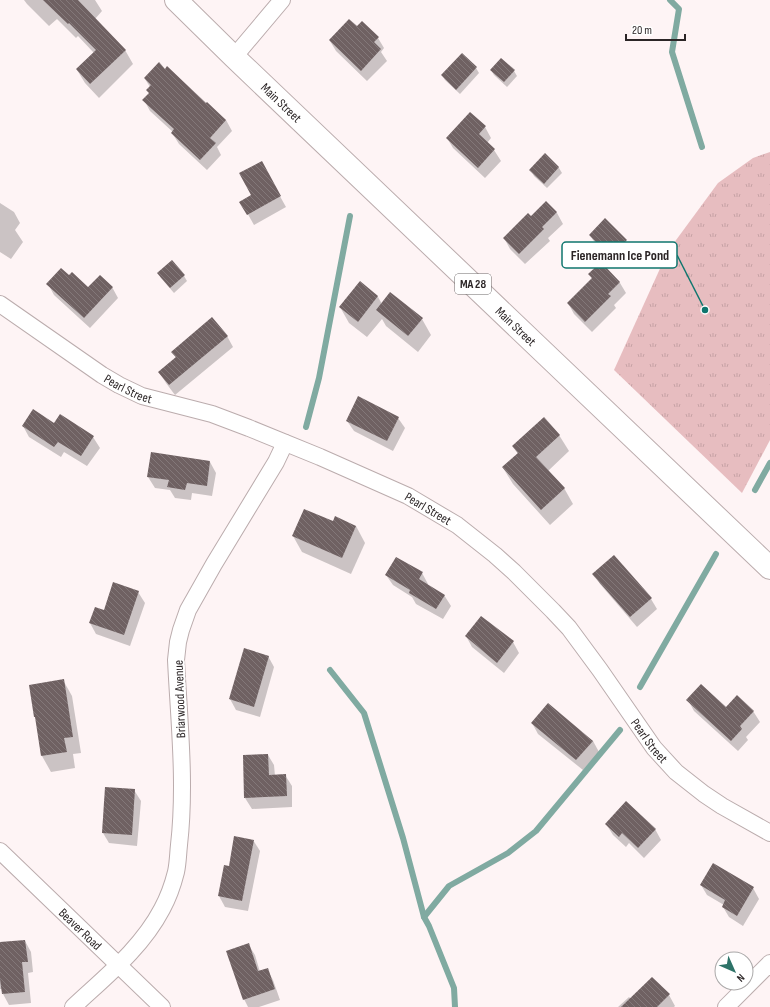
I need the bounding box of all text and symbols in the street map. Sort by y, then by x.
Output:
scale bar [626,16,685,42]
text: 20 m [632,23,652,38]
street label: Main Street [257,80,305,126]
callout: Fienemann Ice Pond [562,242,677,268]
text: Fienemann Ice Pond [571,247,669,264]
road number: MA 28 [455,274,491,294]
street label: Main Street [492,303,539,350]
street label: Pearl Street [101,371,154,407]
street label: Pearl Street [402,489,454,529]
street label: Briarwood Avenue [171,660,189,738]
street label: Pearl Street [627,716,671,767]
street label: Beaver Road [55,905,105,954]
north arrow [714,951,754,991]
text: N [734,971,747,984]

